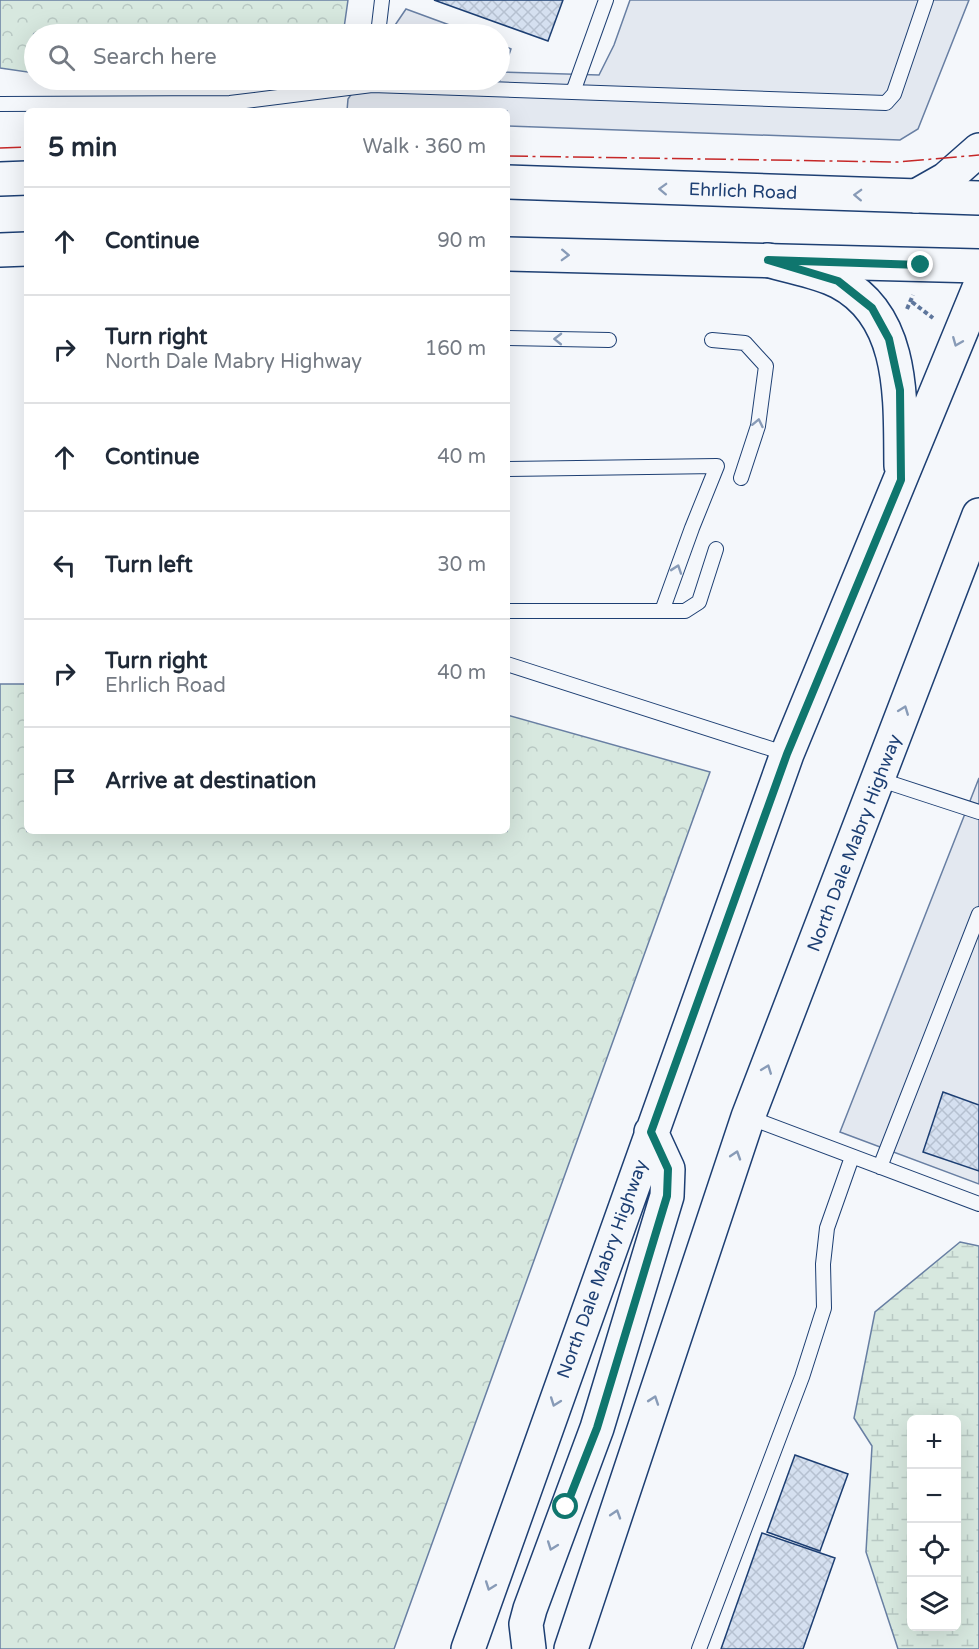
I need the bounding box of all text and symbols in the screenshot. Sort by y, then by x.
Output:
search box [24,24,510,90]
icon: search [45,41,78,74]
text: Search here [93,44,217,70]
text: 5 min [48,132,117,163]
text: Walk · 360 m [363,135,486,159]
street label: Ehrlich Road [688,178,798,204]
one-way arrow [658,183,667,195]
one-way arrow [853,188,862,201]
icon: ahead [48,225,81,258]
text: Continue [105,228,200,254]
text: 90 m [437,229,486,253]
one-way arrow [561,249,570,261]
route end [907,251,933,277]
text: Turn right [105,324,207,350]
icon: right [48,333,81,366]
one-way arrow [554,333,563,345]
one-way arrow [952,336,964,347]
text: 160 m [425,337,486,361]
text: North Dale Mabry Highway [105,350,362,374]
one-way arrow [751,418,764,428]
icon: ahead [48,441,81,474]
text: Continue [105,444,200,470]
text: 40 m [437,445,486,469]
icon: left [48,549,81,582]
text: Turn left [105,552,193,578]
text: 30 m [437,553,486,577]
one-way arrow [670,564,683,575]
text: Turn right [105,648,207,674]
icon: right [48,657,81,690]
text: 40 m [437,661,486,685]
text: Ehrlich Road [105,674,226,698]
one-way arrow [897,706,910,716]
street label: North Dale Mabry Highway [802,731,906,955]
icon: arrive [48,765,81,798]
text: Arrive at destination [105,768,316,794]
one-way arrow [760,1064,772,1075]
one-way arrow [729,1150,741,1161]
street label: North Dale Mabry Highway [552,1156,652,1381]
one-way arrow [647,1395,659,1406]
one-way arrow [549,1396,562,1407]
map controls [907,1415,961,1631]
button: + [907,1415,961,1469]
button: − [907,1469,961,1523]
route start [552,1493,578,1519]
one-way arrow [609,1509,621,1520]
button: locate [907,1523,961,1577]
one-way arrow [547,1541,560,1551]
button: layers [907,1577,961,1631]
one-way arrow [484,1580,497,1591]

